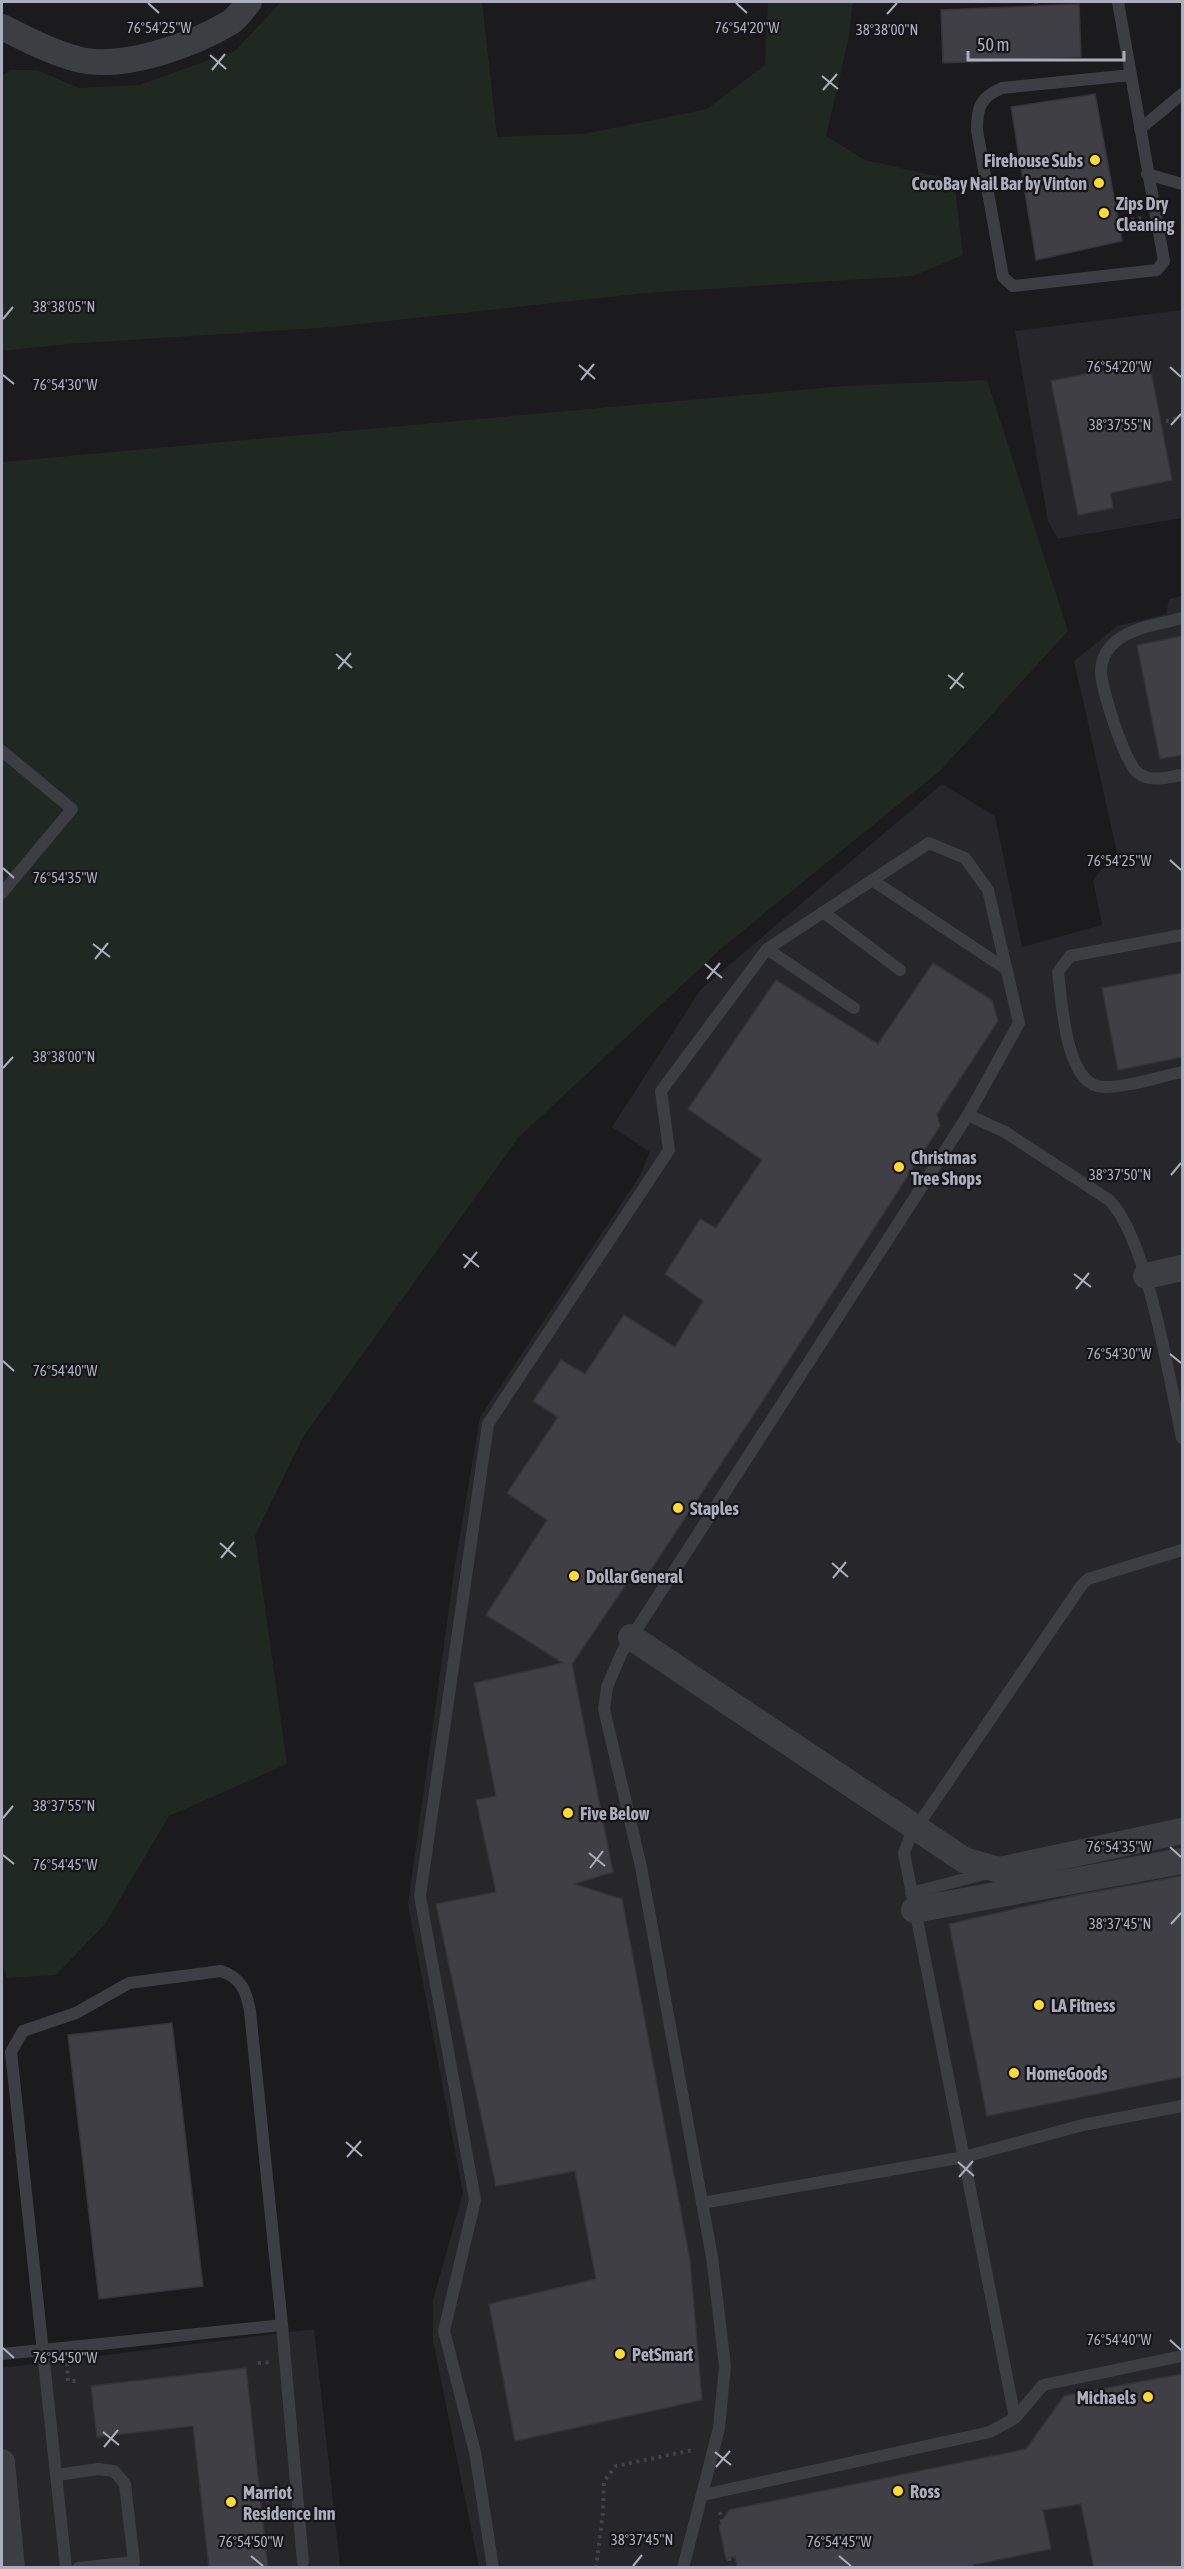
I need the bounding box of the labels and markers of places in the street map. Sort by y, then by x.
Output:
place label: Firehouse Subs [984,150,1084,171]
marker: Firehouse Subs [1088,153,1102,167]
place label: CocoBay Nail Bar by Vinton [911,173,1087,194]
marker: CocoBay Nail Bar by Vinton [1092,176,1106,190]
place label: Zips Dry Cleaning [1116,193,1175,235]
marker: Zips Dry Cleaning [1097,206,1111,220]
place label: Christmas Tree Shops [911,1147,982,1189]
marker: Christmas Tree Shops [892,1160,906,1174]
place label: Staples [690,1498,739,1519]
marker: Staples [671,1501,685,1515]
place label: Dollar General [586,1566,683,1587]
marker: Dollar General [567,1569,581,1583]
place label: Five Below [580,1803,650,1824]
marker: Five Below [561,1806,575,1820]
place label: LA Fitness [1051,1995,1116,2016]
marker: LA Fitness [1032,1998,1046,2012]
place label: HomeGoods [1026,2063,1108,2084]
marker: HomeGoods [1007,2066,1021,2080]
place label: PetSmart [632,2344,694,2365]
marker: PetSmart [613,2347,627,2361]
place label: Michaels [1077,2387,1137,2408]
marker: Michaels [1141,2390,1155,2404]
place label: Ross [910,2481,941,2502]
place label: Marriot Residence Inn [243,2482,336,2524]
marker: Ross [891,2484,905,2498]
marker: Marriot Residence Inn [224,2495,238,2509]

